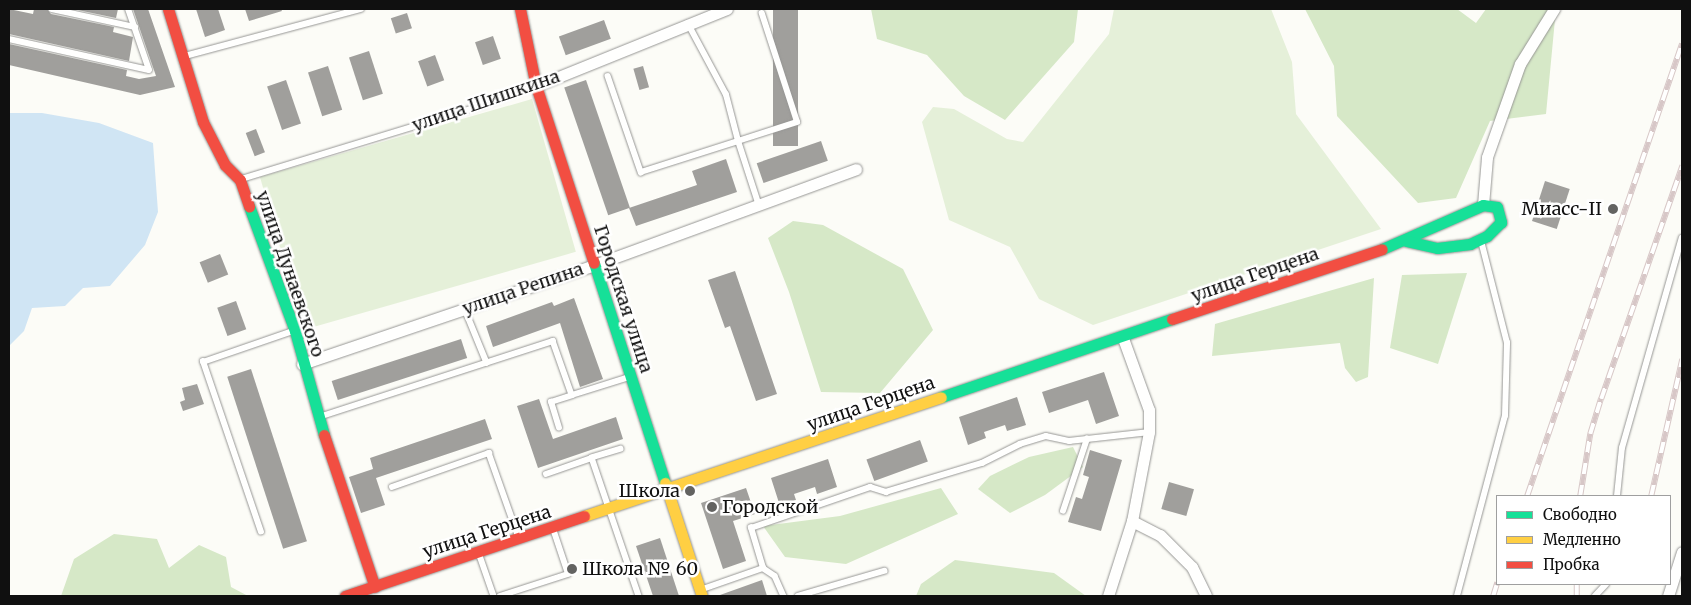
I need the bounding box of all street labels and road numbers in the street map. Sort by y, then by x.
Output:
street label: улица Шишкина [409,66,563,136]
street label: улица Дунаевского [251,188,329,360]
street label: Городская улица [589,222,657,376]
street label: улица Герцена [1188,243,1322,307]
street label: улица Репина [460,258,586,320]
street label: улица Герцена [804,372,938,436]
street label: улица Герцена [420,501,554,563]

